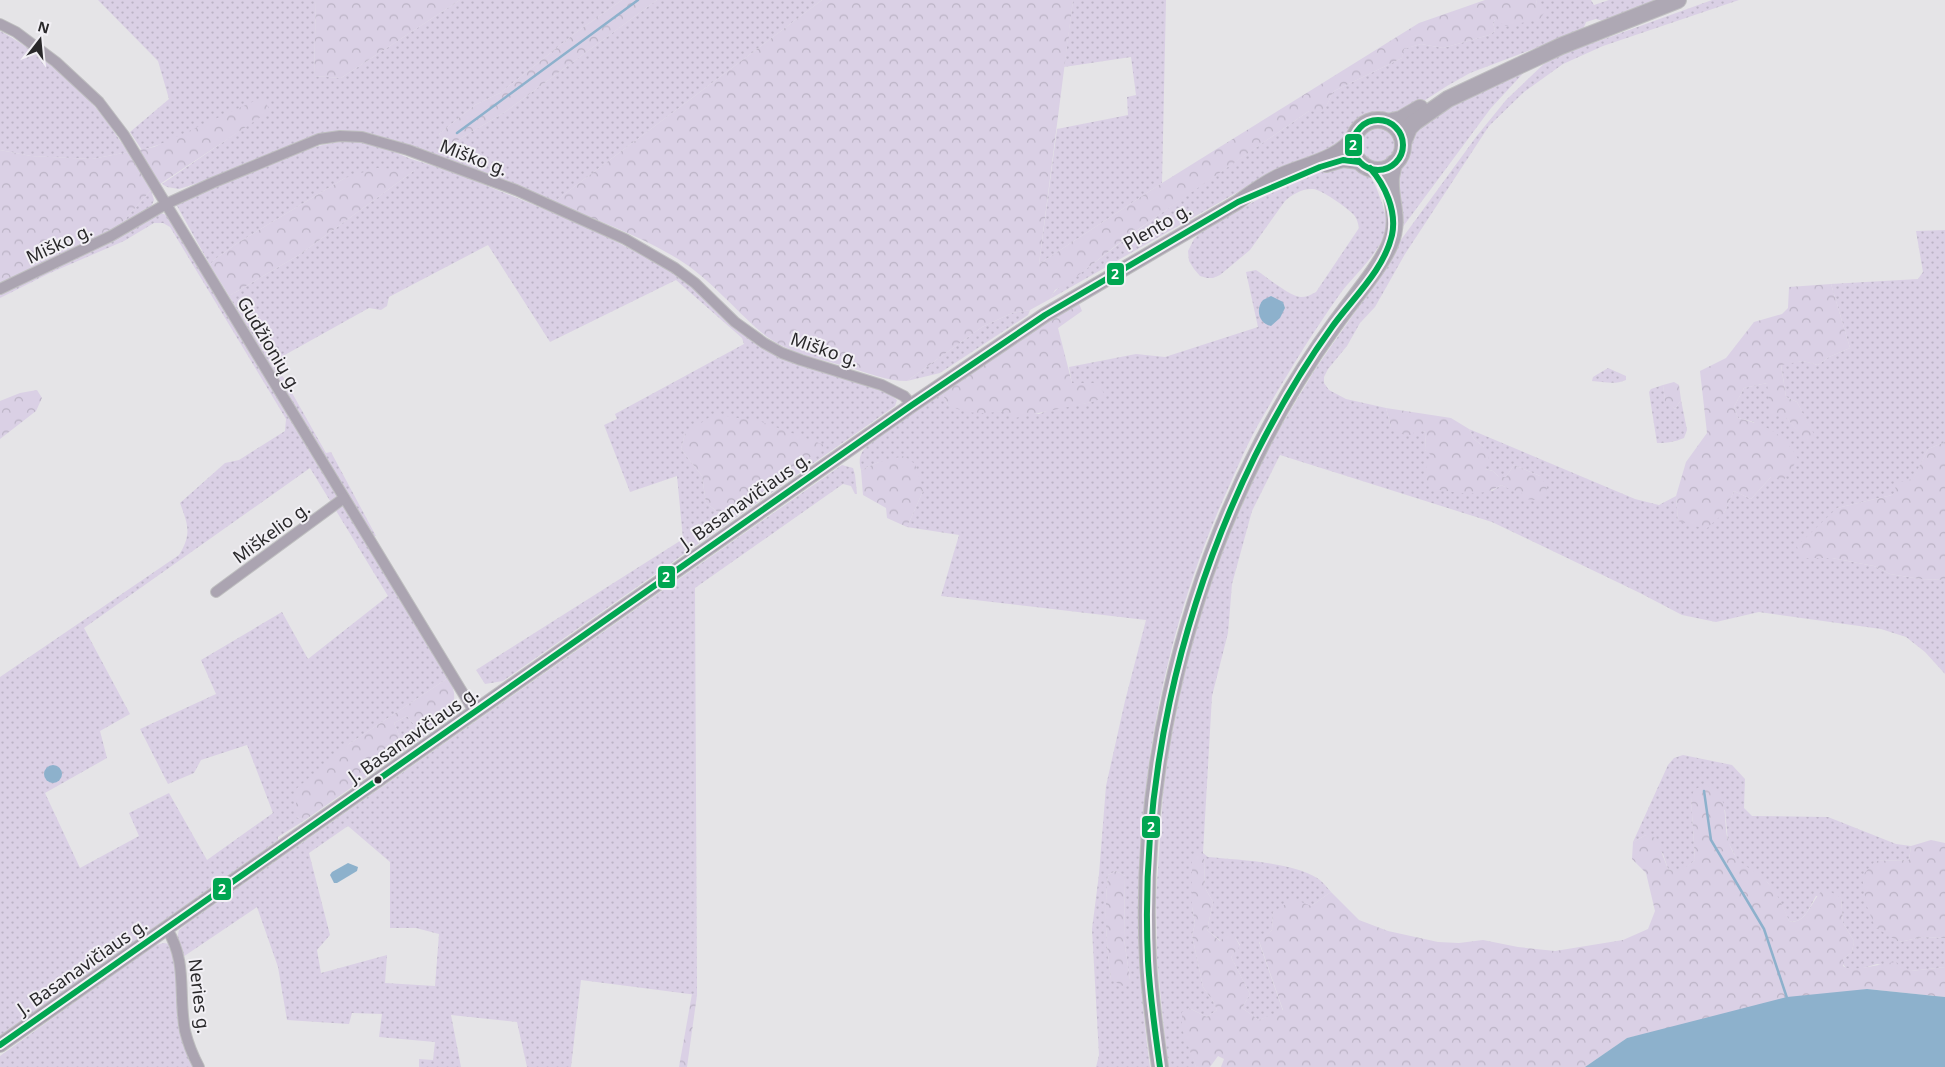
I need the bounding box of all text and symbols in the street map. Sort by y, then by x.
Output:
north arrow [15,15,65,65]
text: N [36,16,52,38]
street label: Miško g. [437,133,511,181]
line badge: 2 [1344,133,1363,157]
text: 2 [1349,135,1357,154]
street label: Plento g. [1119,197,1195,255]
street label: Miško g. [22,217,96,269]
line badge: 2 [1106,262,1125,286]
text: 2 [1111,264,1119,283]
street label: Gudžionių g. [232,292,308,396]
street label: Miško g. [788,326,862,372]
street label: J. Basanavičiaus g. [674,446,815,555]
street label: Miškelio g. [227,496,315,568]
line badge: 2 [657,565,676,589]
text: 2 [662,567,670,586]
street label: J. Basanavičiaus g. [342,680,483,789]
unlabelled marker [373,775,383,785]
line badge: 2 [1141,815,1161,839]
text: 2 [1147,817,1155,836]
line badge: 2 [212,877,232,901]
text: 2 [218,879,226,898]
street label: J. Basanavičiaus g. [11,912,152,1021]
street label: Neries g. [184,957,216,1035]

